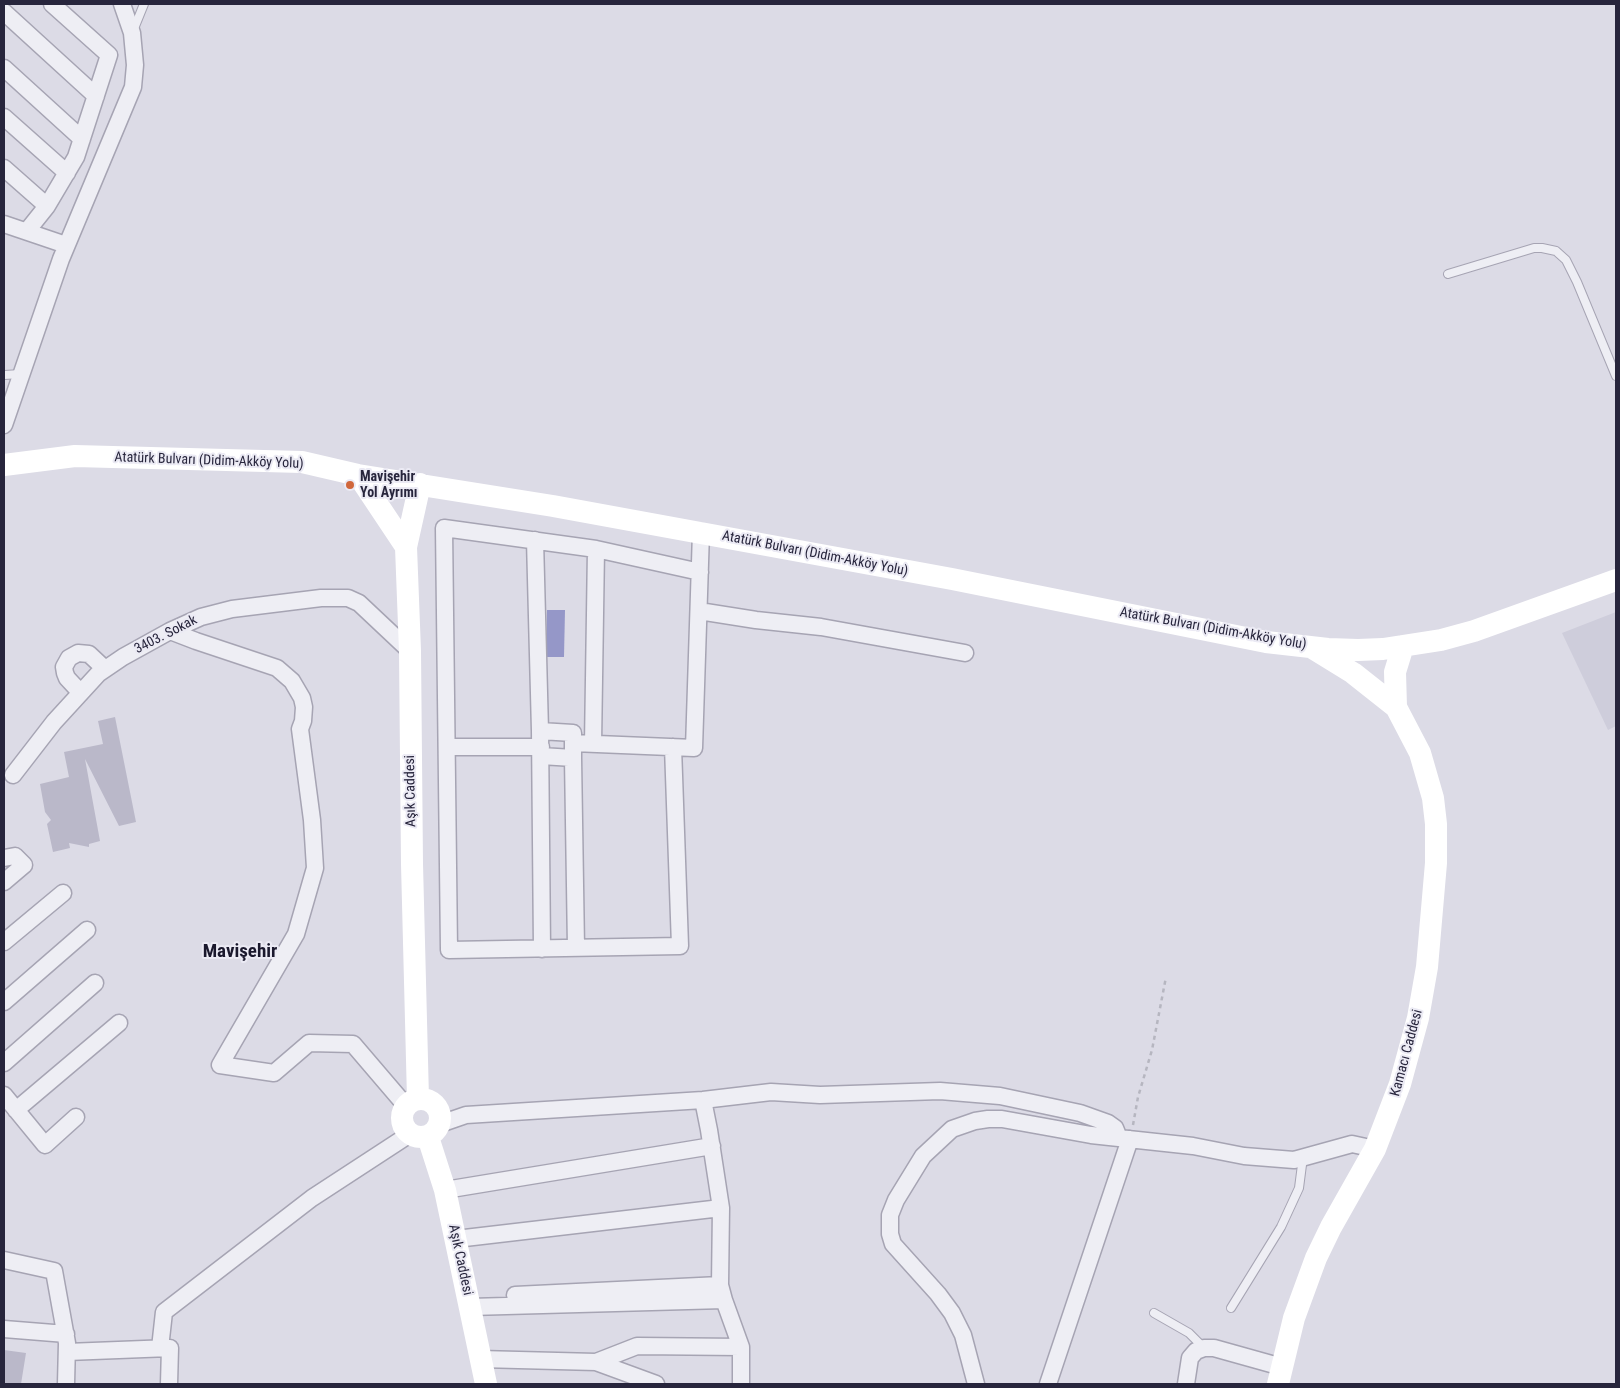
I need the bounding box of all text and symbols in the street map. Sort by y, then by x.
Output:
street label: Atatürk Bulvarı (Didim-Akköy Yolu) [114,449,304,473]
place label: Mavişehir Yol Ayrımı [360,469,417,502]
marker: Mavişehir Yol Ayrımı [344,479,356,491]
street label: Atatürk Bulvarı (Didim-Akköy Yolu) [720,528,910,580]
street label: Atatürk Bulvarı (Didim-Akköy Yolu) [1118,604,1308,654]
street label: 3403. Sokak [132,612,200,658]
street label: Aşık Caddesi [402,755,420,827]
district label: Mavişehir [203,941,277,963]
street label: Kamacı Caddesi [1387,1008,1427,1098]
street label: Aşık Caddesi [444,1223,476,1297]

